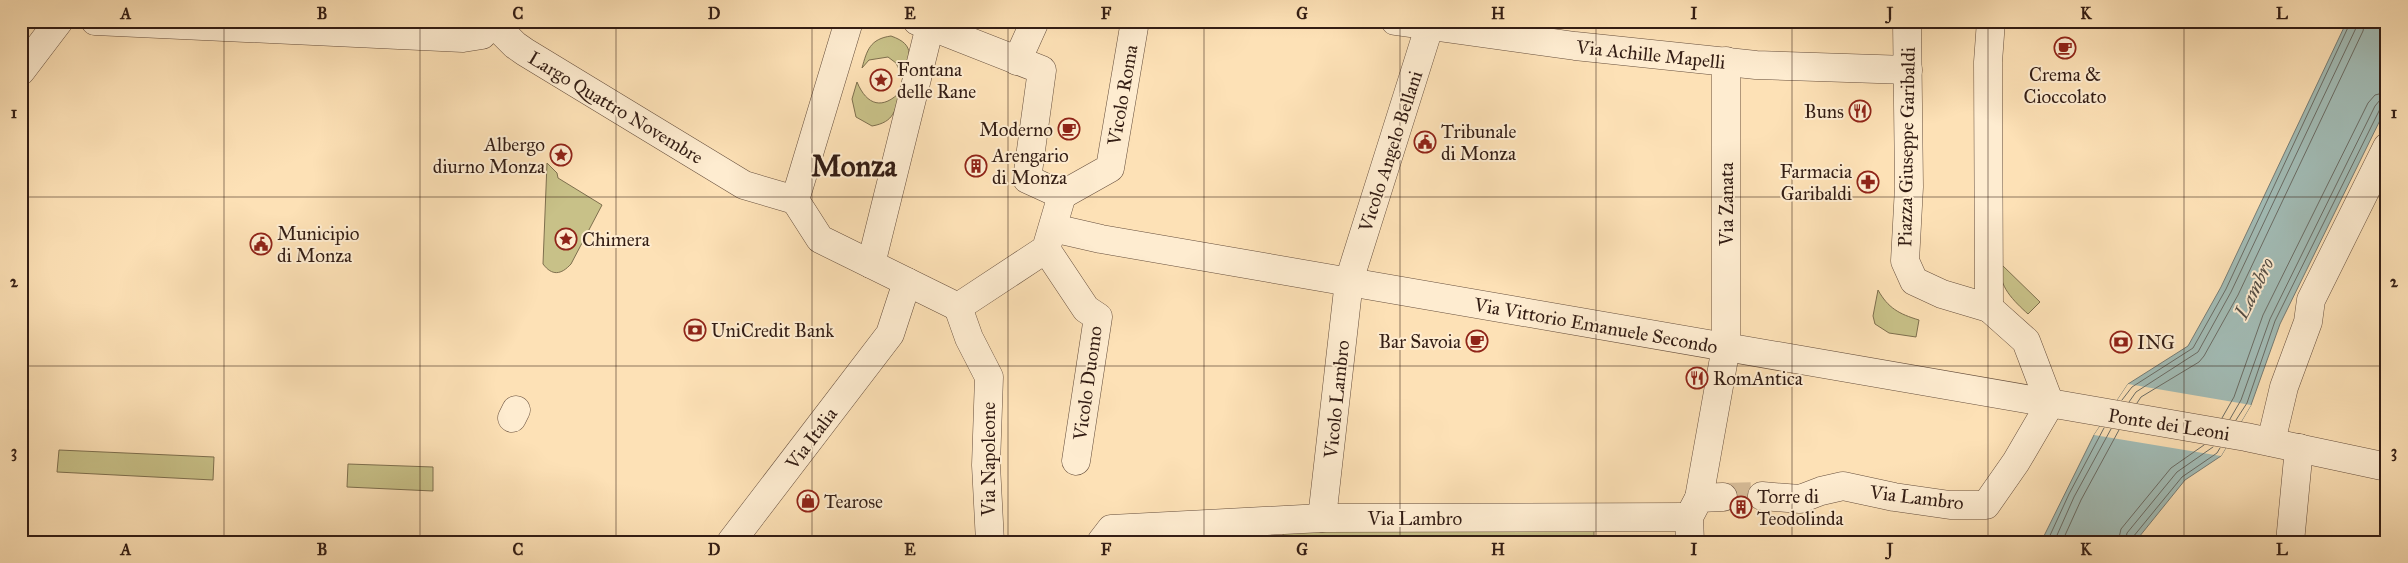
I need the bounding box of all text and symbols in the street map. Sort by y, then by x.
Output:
text: A [120,4,132,23]
text: B [317,4,327,23]
text: C [513,4,524,23]
text: D [708,4,721,23]
text: E [904,4,916,23]
text: F [1101,4,1112,23]
text: G [1296,4,1308,23]
text: H [1491,4,1505,23]
text: I [1691,4,1698,23]
text: J [1885,4,1894,24]
text: K [2080,4,2092,23]
text: L [2276,4,2288,23]
street label: Via Achille Mapelli [1574,35,1727,74]
cafe icon: Crema & Cioccolato [2053,36,2077,60]
street label: Vicolo Roma [1102,42,1143,148]
street label: Largo Quattro Novembre [524,46,707,170]
street label: Piazza Giuseppe Garibaldi [1893,47,1920,247]
place label: Fontana delle Rane [897,58,976,103]
place label: Crema & Cioccolato [2023,63,2107,108]
place icon: Fontana delle Rane [869,68,893,92]
street label: Vicolo Angelo Bellani [1353,68,1428,236]
restaurant icon: Buns [1848,99,1872,123]
place label: Buns [1804,100,1844,123]
text: 1 [11,103,18,122]
text: 1 [2391,103,2398,122]
cafe icon: Moderno [1057,117,1081,141]
place label: Moderno [979,118,1053,141]
place label: Tribunale di Monza [1441,120,1517,165]
public building icon: Tribunale di Monza [1413,130,1437,154]
place label: Albergo diurno Monza [433,133,546,178]
place icon: Albergo diurno Monza [549,143,573,167]
place label: Arengario di Monza [991,144,1069,189]
district label: Monza [811,149,898,184]
building icon: Arengario di Monza [964,154,988,178]
place label: Farmacia Garibaldi [1780,160,1853,205]
street label: Via Zanata [1715,161,1738,247]
pharmacy icon: Farmacia Garibaldi [1856,170,1880,194]
place label: Municipio di Monza [277,222,360,267]
place icon: Chimera [554,227,578,251]
place label: Chimera [582,228,651,251]
public building icon: Municipio di Monza [249,232,273,256]
water label: Lambro [2229,253,2279,323]
text: 2 [10,272,19,291]
text: 2 [2390,272,2399,291]
street label: Via Vittorio Emanuele Secondo [1471,293,1720,358]
bank icon: UniCredit Bank [683,318,707,342]
place label: UniCredit Bank [711,319,834,342]
street label: Vicolo Duomo [1068,324,1107,443]
cafe icon: Bar Savoia [1465,329,1489,353]
place label: Bar Savoia [1378,330,1462,353]
bank icon: ING [2109,330,2133,354]
place label: ING [2137,331,2175,354]
street label: Vicolo Lambro [1319,339,1354,460]
restaurant icon: RomAntica [1685,366,1709,390]
place label: RomAntica [1713,367,1804,390]
street label: Via Italia [780,402,843,475]
street label: Via Napoleone [977,402,1000,517]
street label: Ponte dei Leoni [2106,404,2231,445]
text: 3 [11,442,17,462]
text: 3 [2391,442,2397,462]
street label: Via Lambro [1868,480,1965,515]
place label: Torre di Teodolinda [1757,485,1844,530]
shop icon: Tearose [796,489,820,513]
place label: Tearose [824,490,883,513]
building icon: Torre di Teodolinda [1729,495,1753,519]
street label: Via Lambro [1367,507,1462,530]
text: A [120,540,132,559]
text: B [317,540,327,559]
text: C [513,540,524,559]
text: D [708,540,721,559]
text: E [904,540,916,559]
text: F [1101,540,1112,559]
text: G [1296,540,1308,559]
text: H [1491,540,1505,559]
text: I [1691,540,1698,559]
text: J [1885,540,1894,560]
text: K [2080,540,2092,559]
text: L [2276,540,2288,559]

